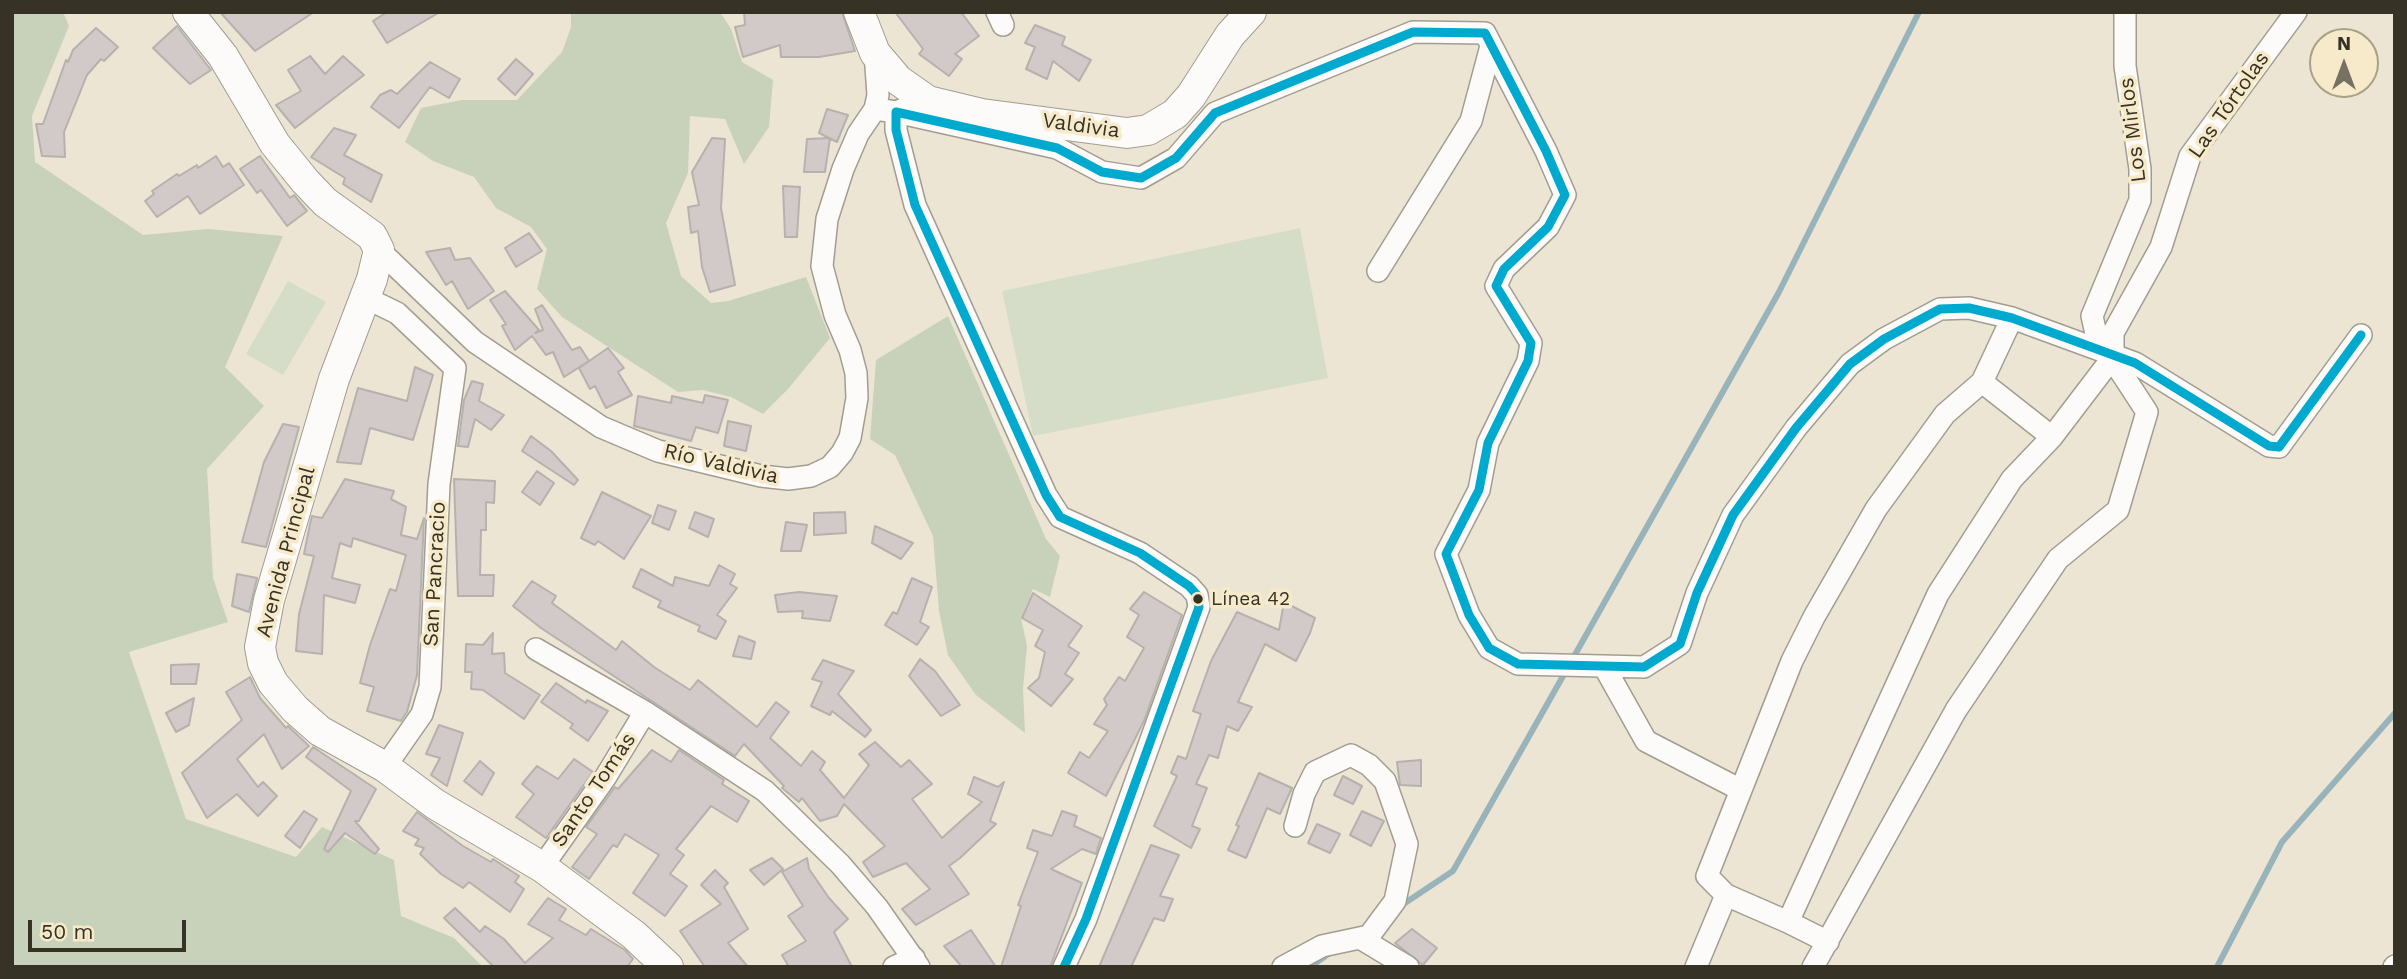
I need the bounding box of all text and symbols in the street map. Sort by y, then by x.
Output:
north arrow [2309,28,2379,98]
text: N [2337,32,2351,55]
street label: Las Tórtolas [2183,47,2275,163]
street label: Los Mirlos [2114,76,2152,184]
street label: Valdivia [1041,108,1121,144]
street label: Río Valdivia [661,439,781,489]
street label: Avenida Principal [251,464,321,640]
street label: San Pancracio [419,501,451,647]
place label: Línea 42 [1211,588,1290,610]
marker: Línea 42 [1191,592,1205,606]
street label: Santo Tomás [547,728,641,852]
scale bar [32,906,189,950]
text: 50 m [41,919,93,944]

